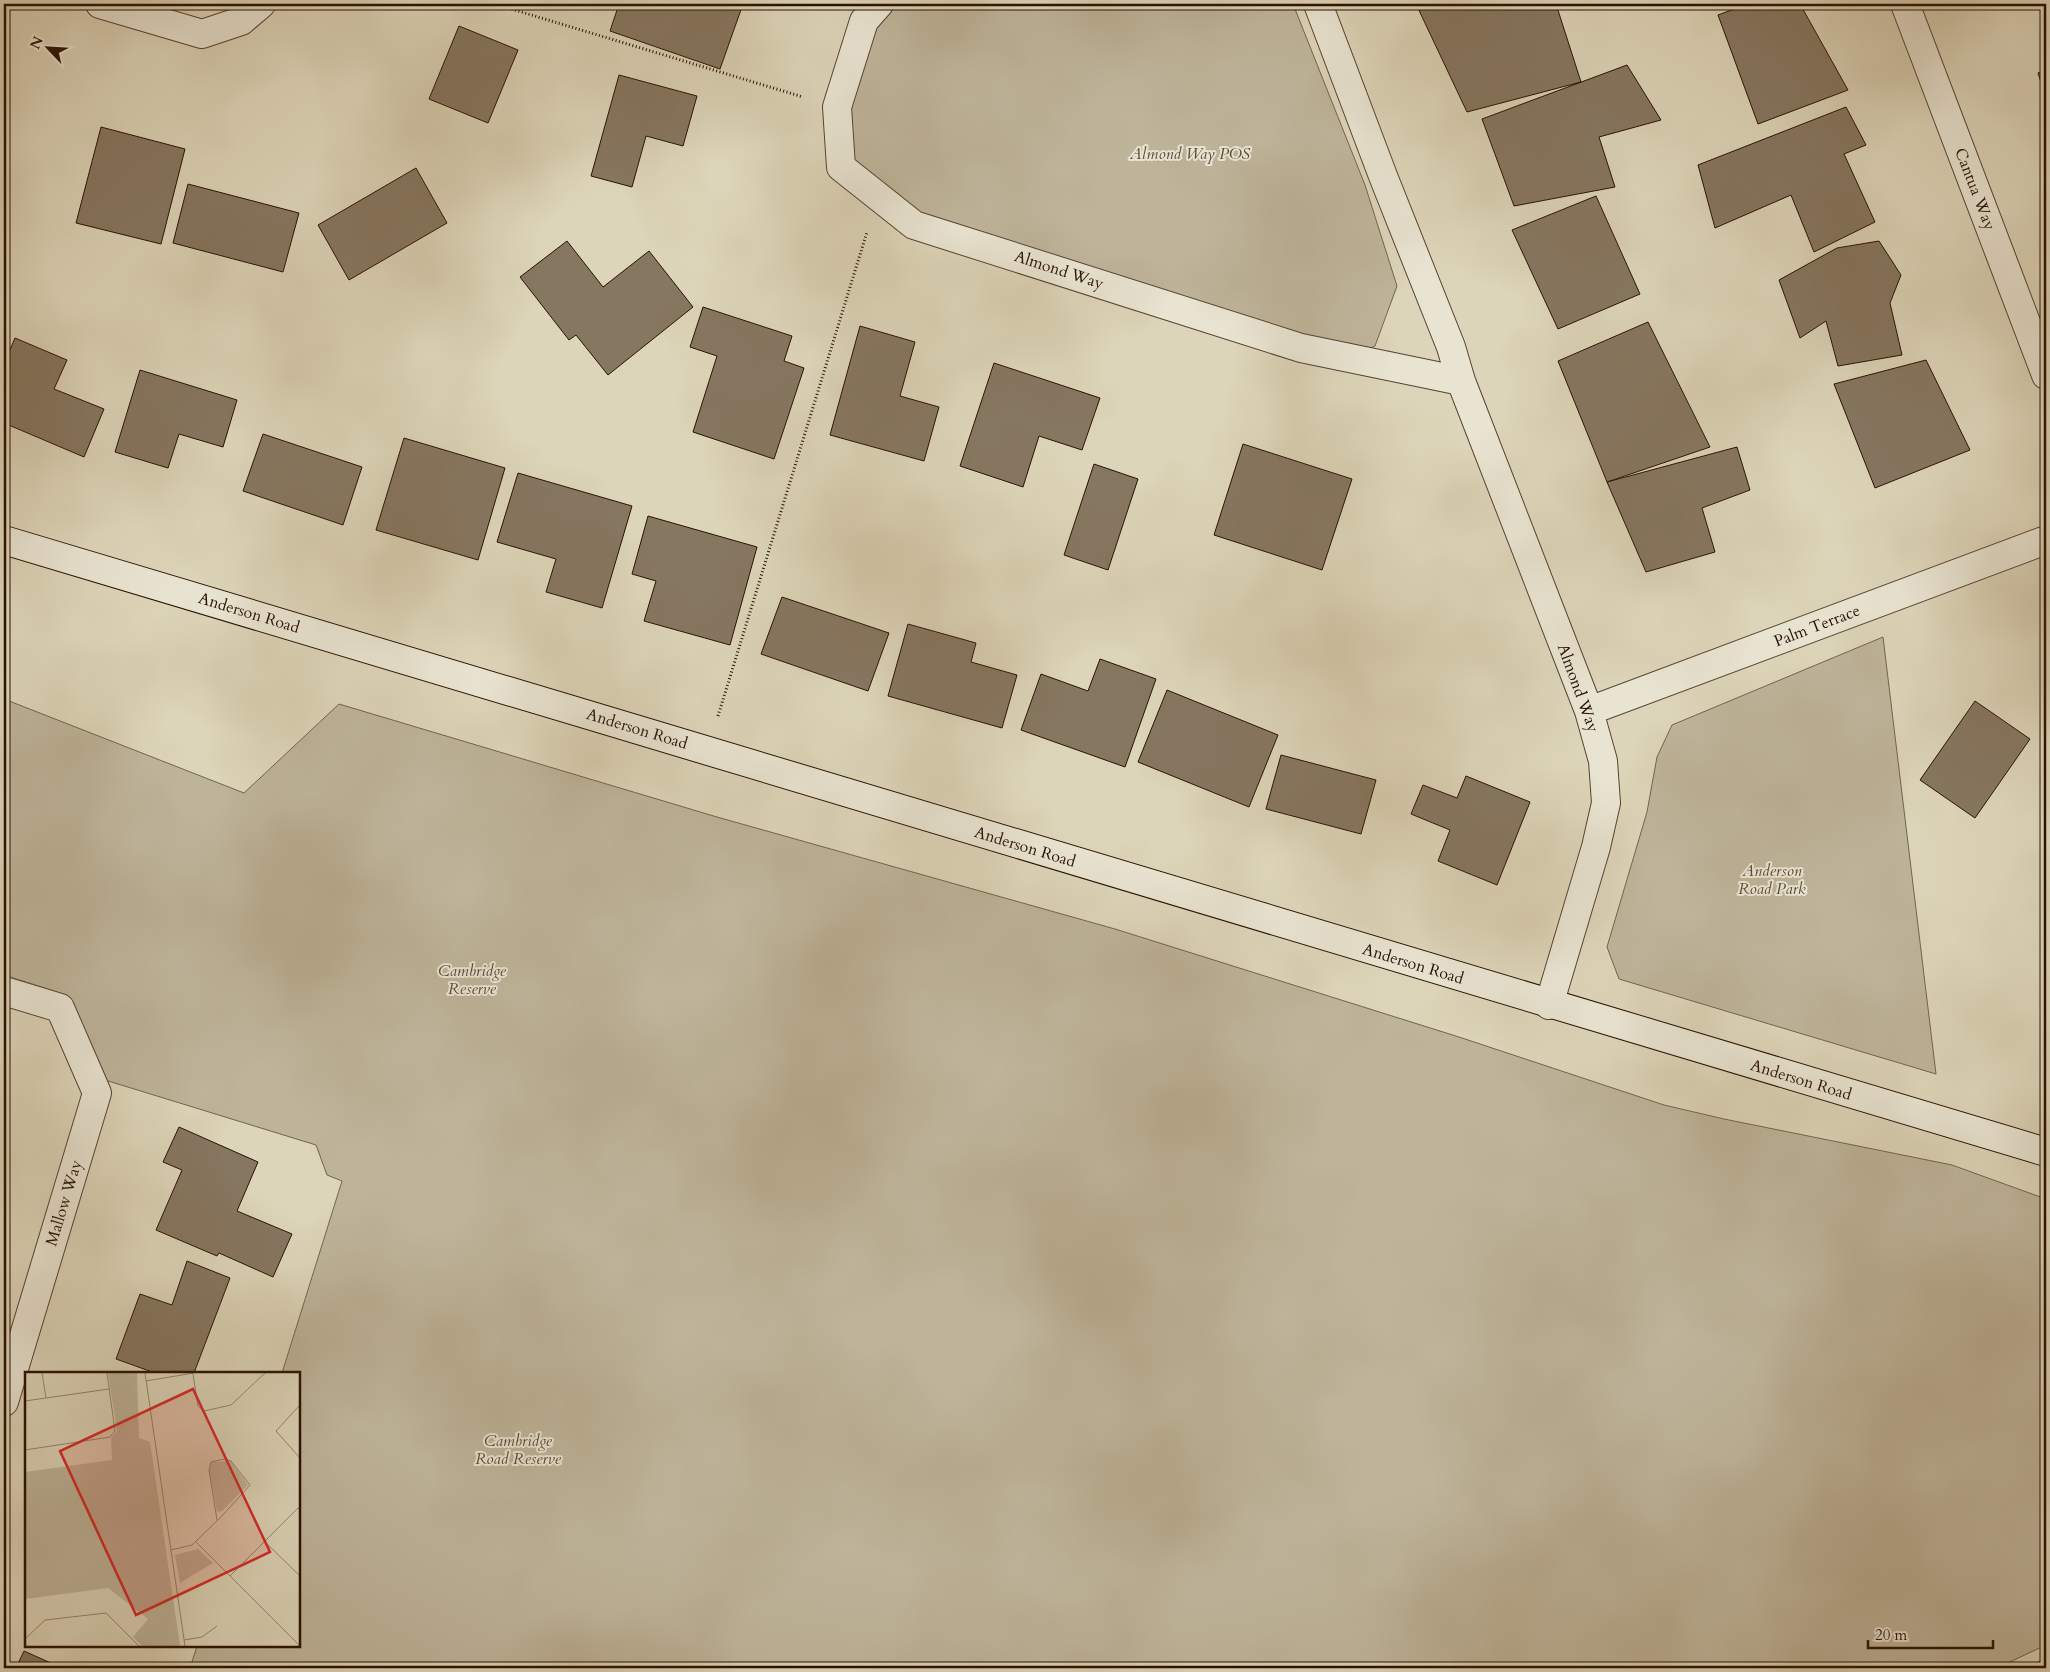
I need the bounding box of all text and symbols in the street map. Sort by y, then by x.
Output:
north arrow [22,22,72,72]
text: N [25,33,48,52]
park label: Almond Way POS [1129,143,1251,165]
street label: Cantua Way [1949,145,2001,234]
street label: Almond Way [1012,245,1107,295]
street label: Anderson Road [196,587,303,639]
street label: Palm Terrace [1771,600,1863,652]
street label: Almond Way [1552,641,1604,736]
street label: Anderson Road [584,703,691,755]
street label: Anderson Road [972,821,1079,873]
park label: Anderson Road Park [1738,860,1806,900]
street label: Anderson Road [1360,938,1467,990]
park label: Cambridge Reserve [438,960,507,1000]
street label: Anderson Road [1748,1054,1855,1106]
street label: Mallow Way [40,1157,88,1249]
inset map [25,1372,300,1647]
park label: Cambridge Road Reserve [475,1430,562,1470]
scale bar [1868,1617,1992,1649]
text: 20 m [1875,1625,1907,1645]

